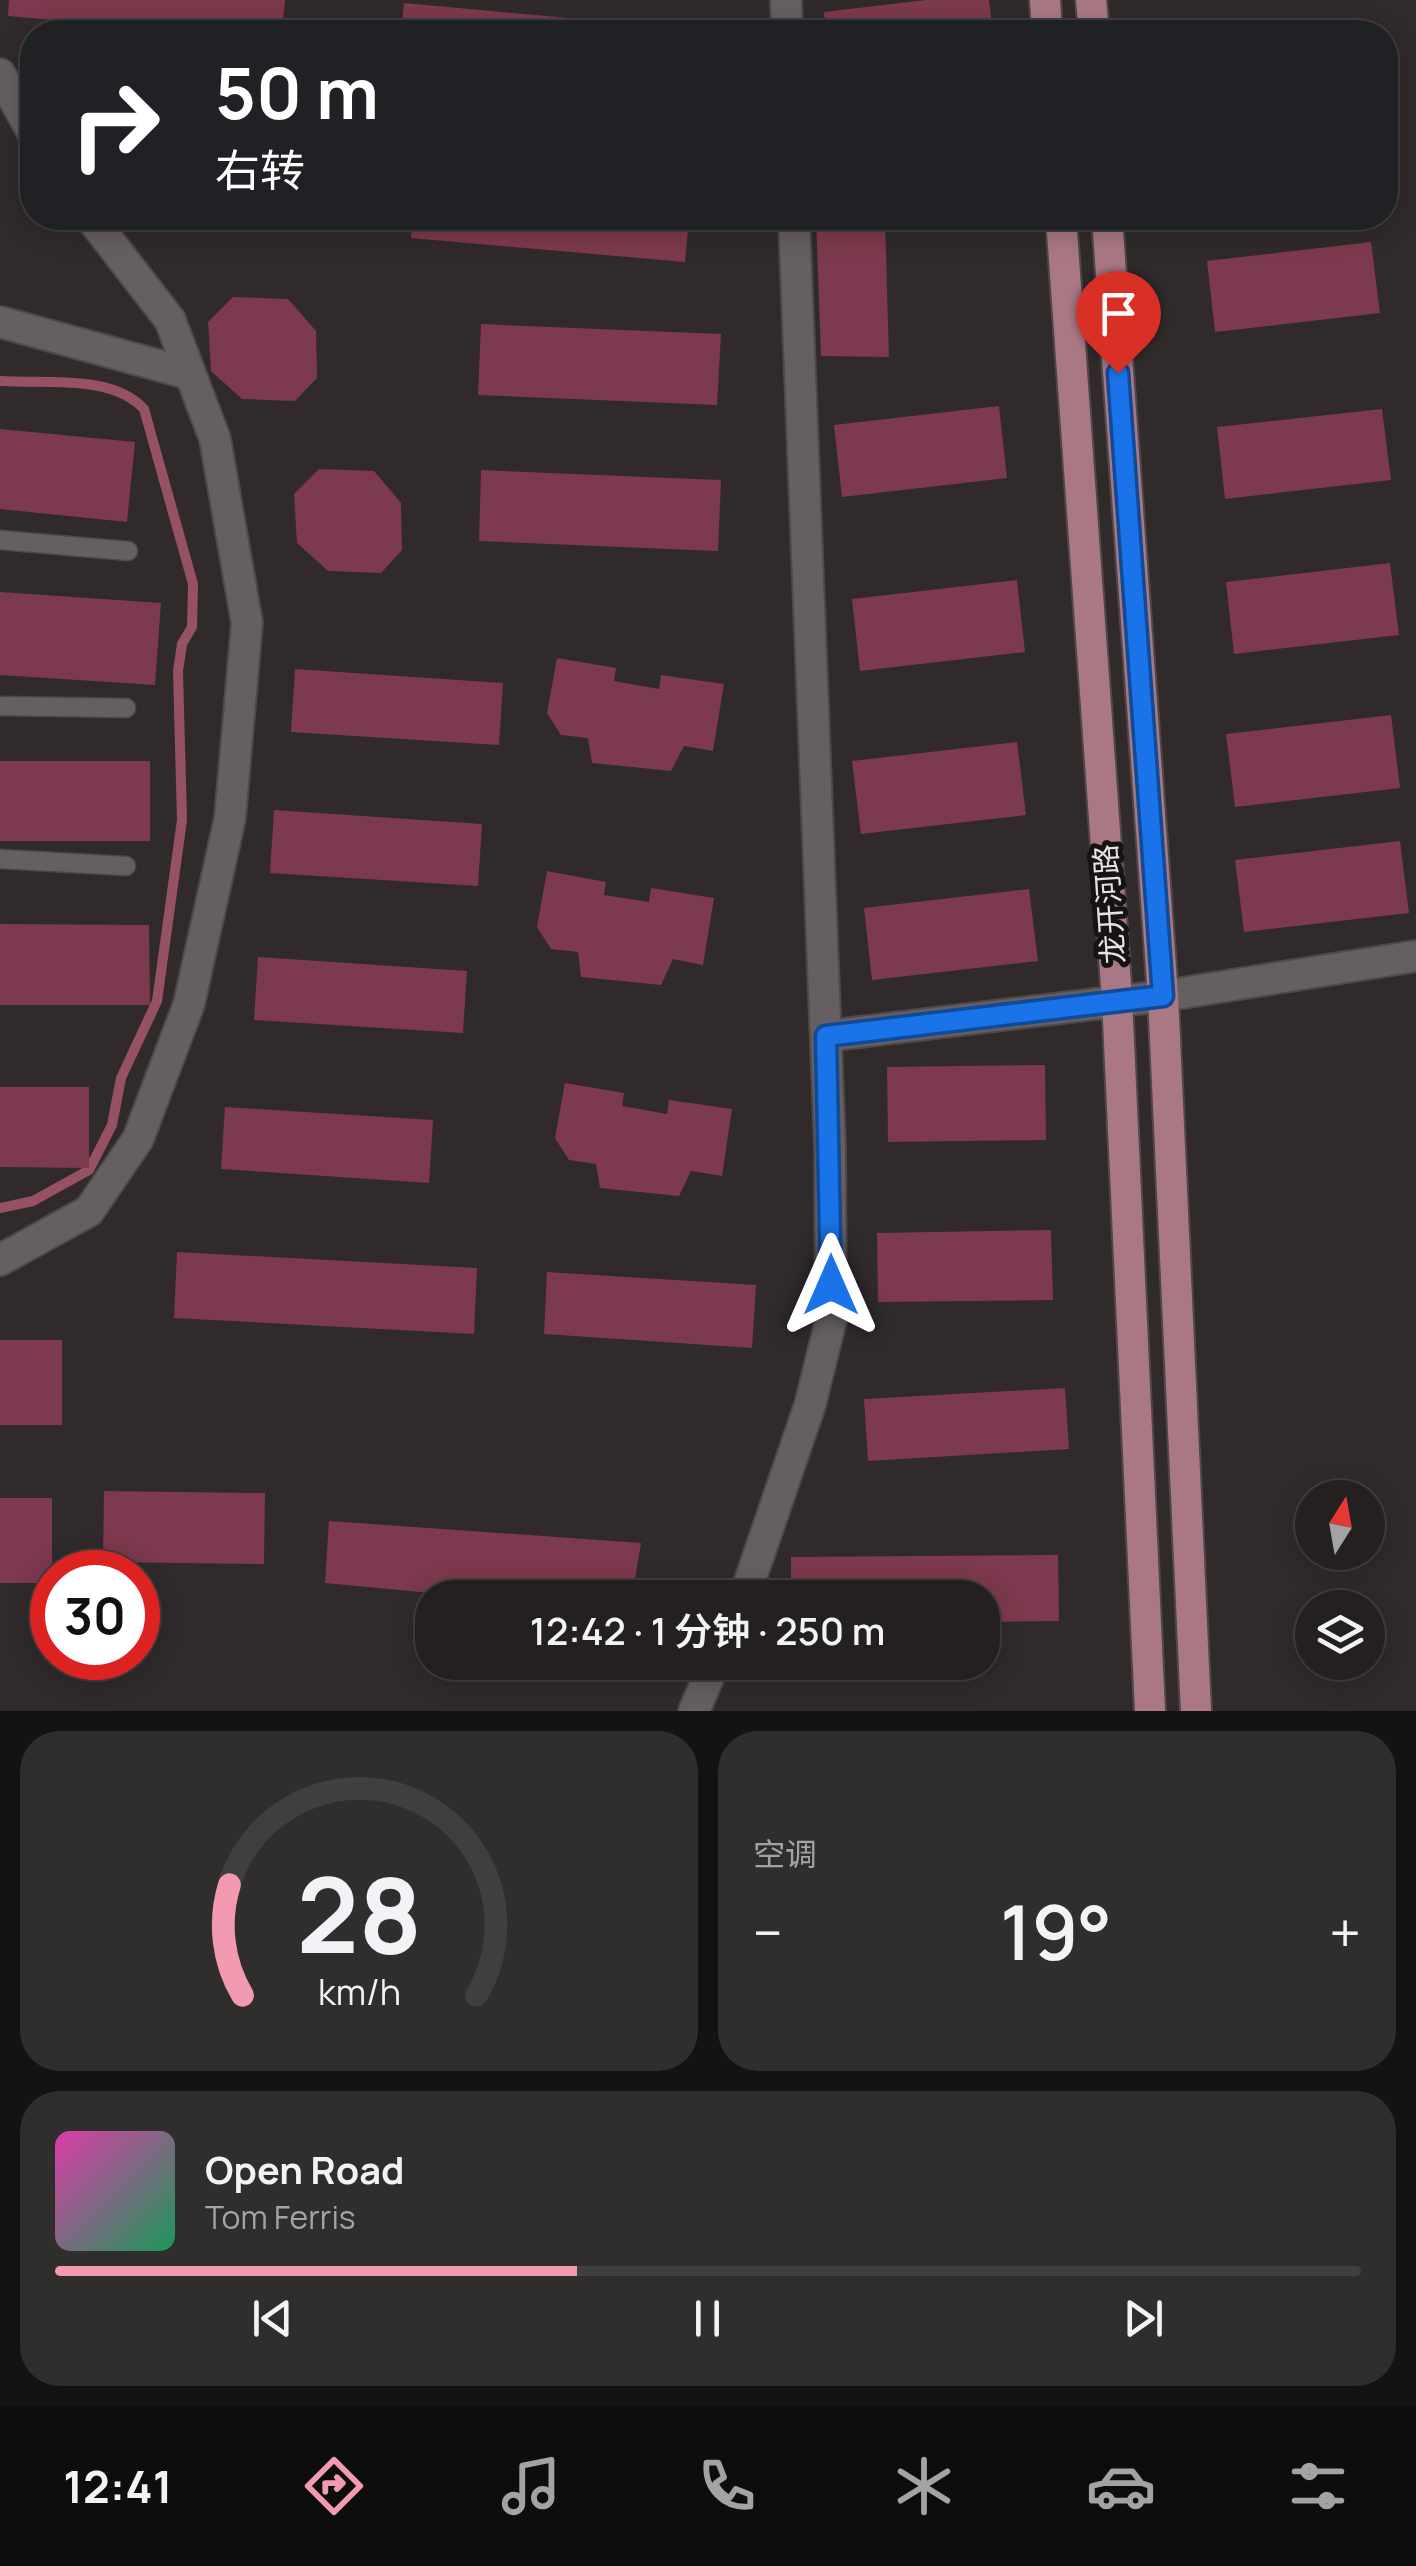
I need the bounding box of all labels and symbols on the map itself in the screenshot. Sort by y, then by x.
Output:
pin [1076,271,1161,374]
street label: 龙开河路 [1084,843,1133,965]
position arrow [779,1233,883,1337]
north arrow [1295,1480,1385,1570]
speed limit sign: 30 [30,1550,160,1680]

